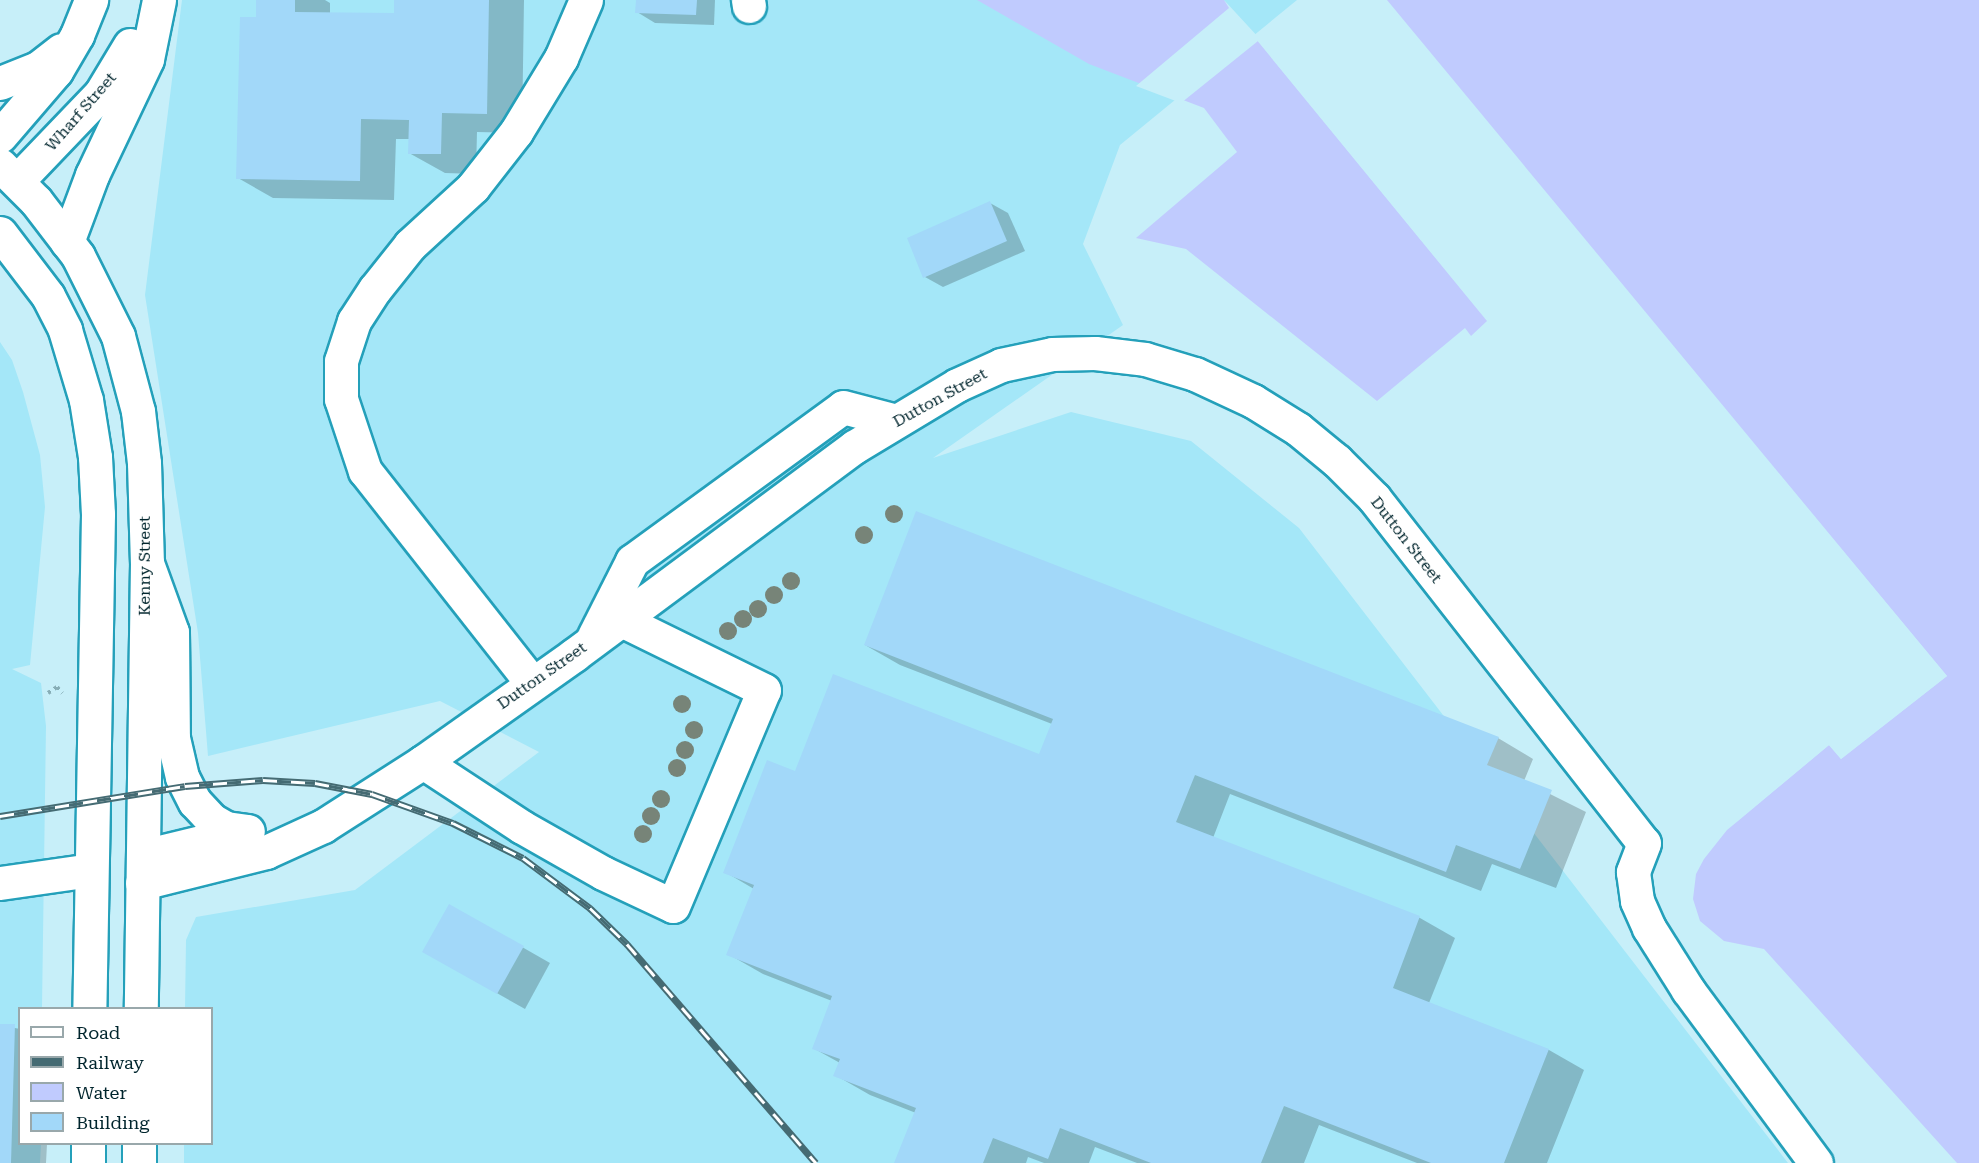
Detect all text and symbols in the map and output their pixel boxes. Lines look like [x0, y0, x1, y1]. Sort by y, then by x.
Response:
street label: Wharf Street [42, 69, 120, 155]
street label: Dutton Street [890, 364, 990, 432]
street label: Dutton Street [1366, 493, 1446, 587]
street label: Kenny Street [135, 516, 155, 616]
street label: Dutton Street [494, 638, 590, 714]
legend [18, 1007, 213, 1145]
text: Road [76, 1022, 120, 1043]
text: Railway [76, 1052, 144, 1073]
text: Water [76, 1082, 127, 1103]
text: Building [76, 1112, 150, 1133]

